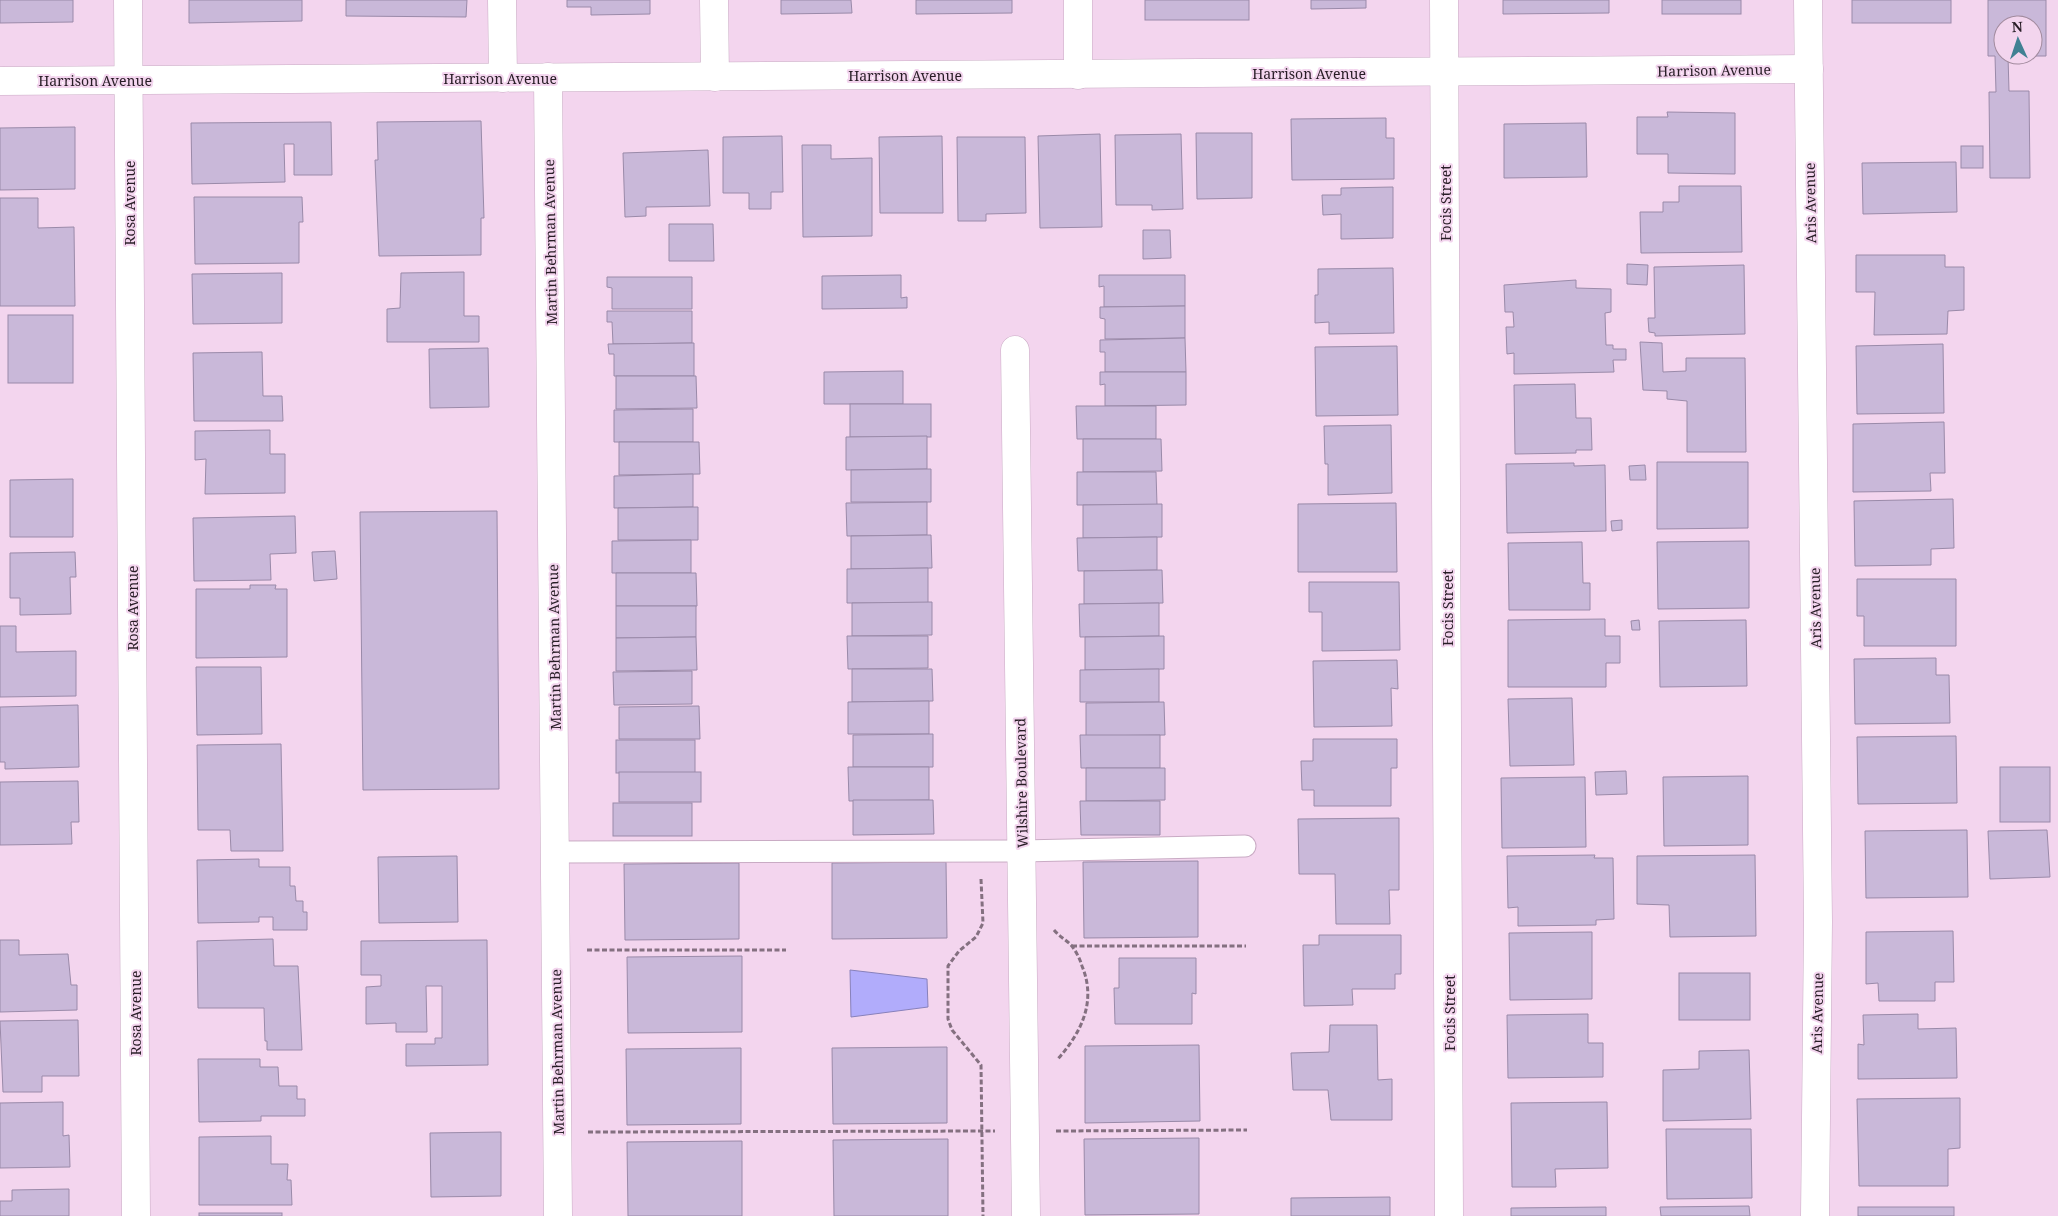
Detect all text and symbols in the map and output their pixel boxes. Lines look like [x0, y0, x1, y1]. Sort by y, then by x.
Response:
north arrow [1993, 15, 2043, 65]
text: N [2011, 17, 2023, 36]
street label: Harrison Avenue [1657, 60, 1771, 80]
street label: Harrison Avenue [1252, 64, 1366, 83]
street label: Harrison Avenue [848, 66, 962, 85]
street label: Harrison Avenue [443, 69, 557, 88]
street label: Harrison Avenue [38, 71, 152, 90]
street label: Martin Behrman Avenue [539, 159, 561, 325]
street label: Rosa Avenue [120, 160, 139, 246]
street label: Aris Avenue [1800, 162, 1820, 244]
street label: Focis Street [1436, 165, 1455, 241]
street label: Martin Behrman Avenue [543, 564, 565, 730]
street label: Rosa Avenue [123, 565, 142, 651]
street label: Aris Avenue [1805, 567, 1825, 649]
street label: Focis Street [1438, 570, 1457, 646]
street label: Wilshire Boulevard [1010, 717, 1032, 848]
street label: Martin Behrman Avenue [546, 969, 568, 1135]
street label: Rosa Avenue [126, 970, 145, 1056]
street label: Aris Avenue [1807, 972, 1827, 1054]
street label: Focis Street [1440, 975, 1459, 1051]

